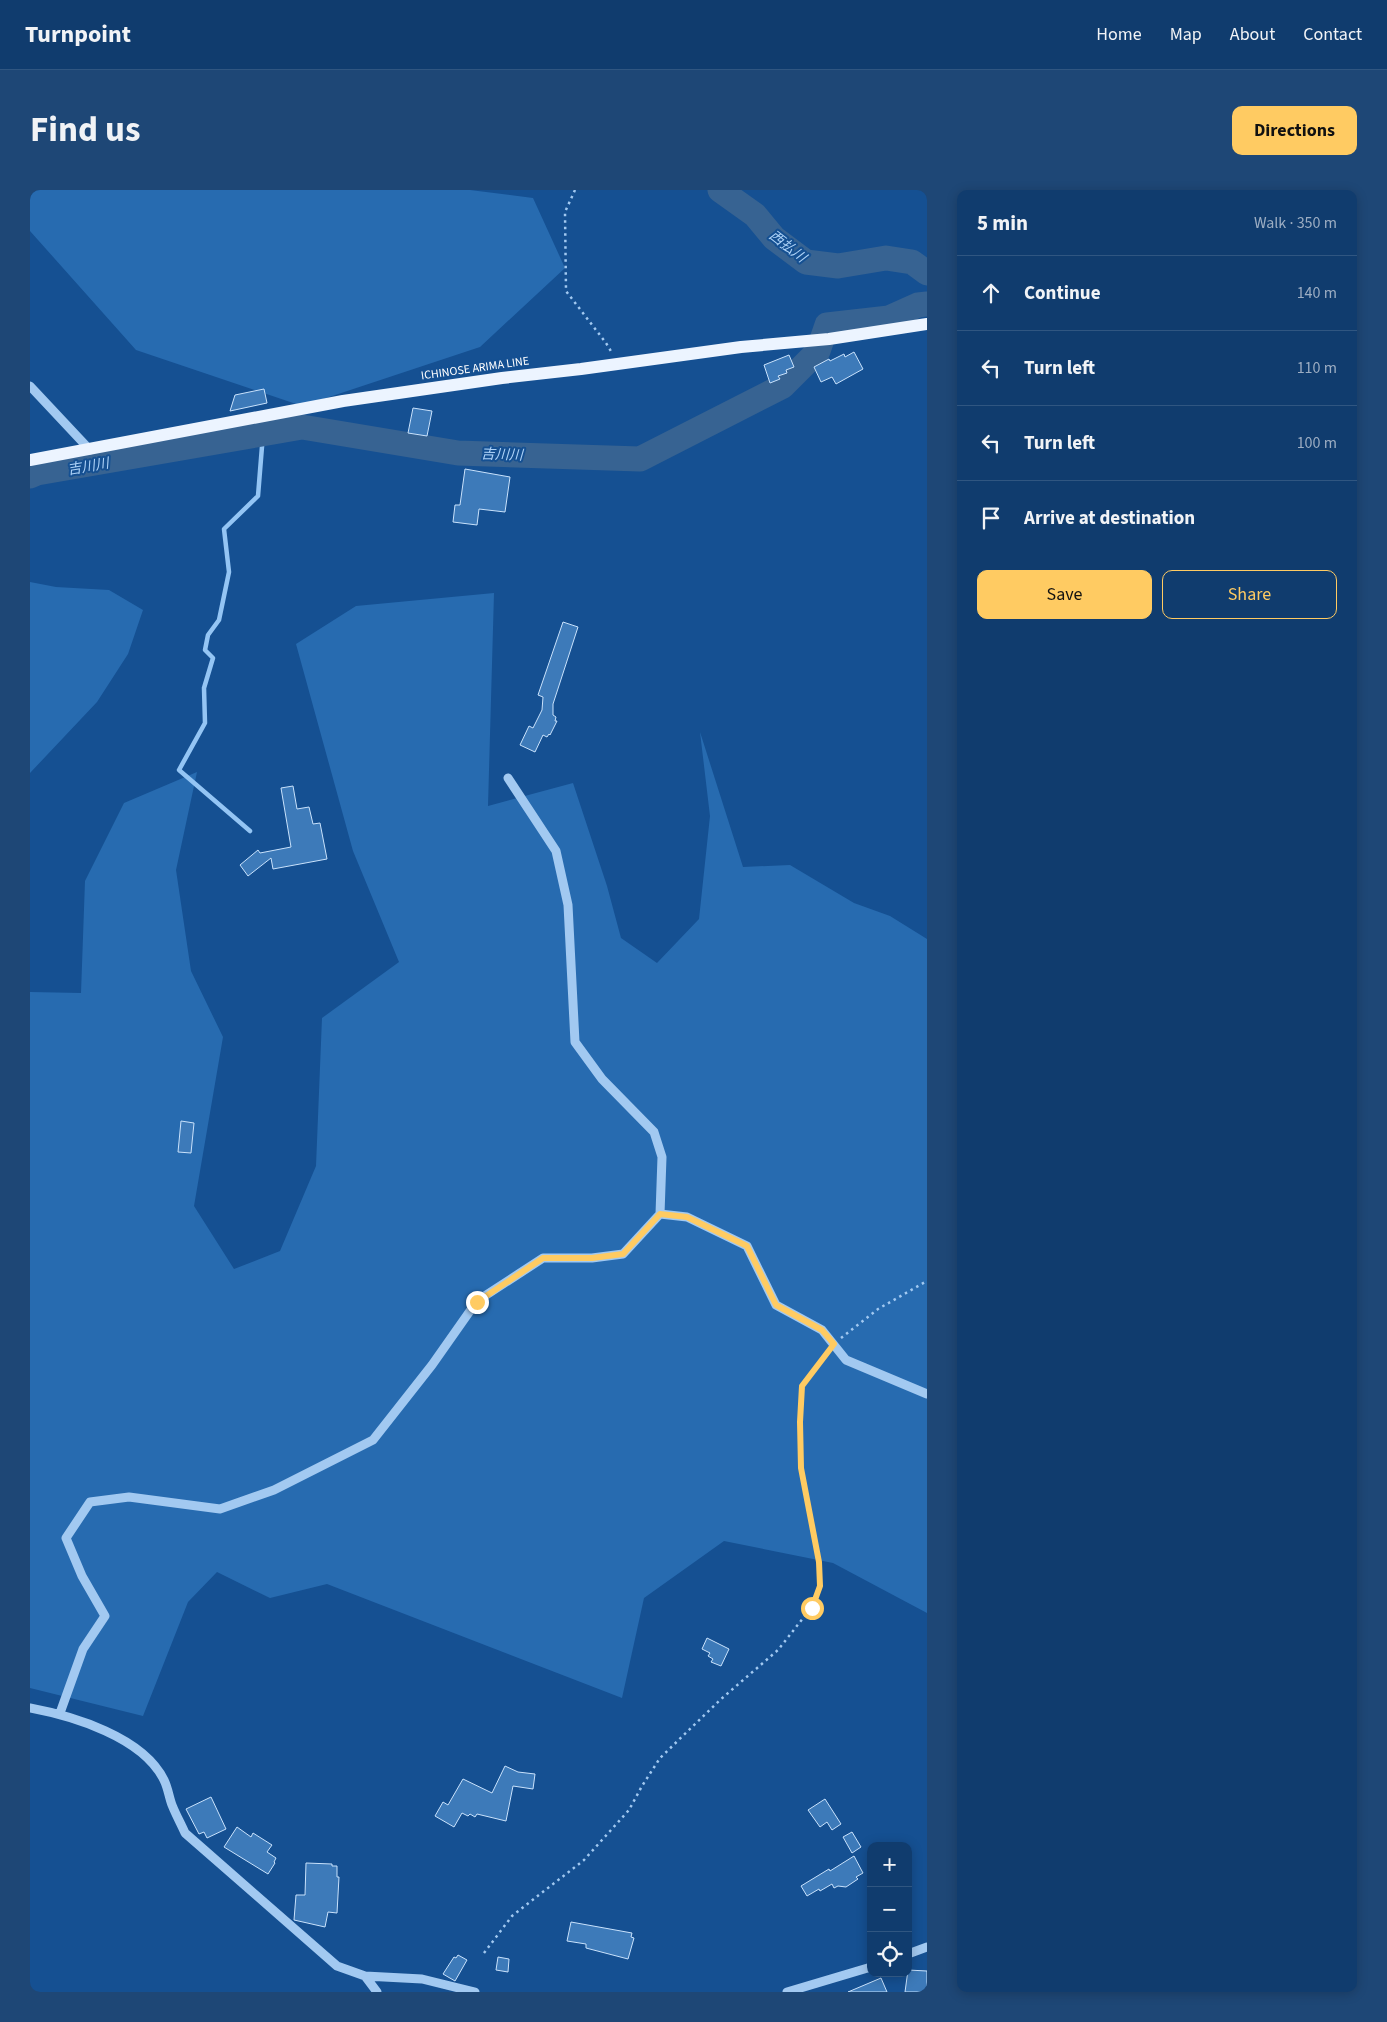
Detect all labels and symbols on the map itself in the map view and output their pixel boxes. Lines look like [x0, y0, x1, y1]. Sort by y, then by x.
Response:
water label: 西払川 [765, 226, 812, 269]
street label: ICHINOSE ARIMA LINE [420, 352, 530, 385]
water label: 吉川川 [481, 444, 525, 466]
water label: 吉川川 [66, 453, 113, 480]
route end [466, 1291, 489, 1314]
route start [801, 1597, 824, 1620]

